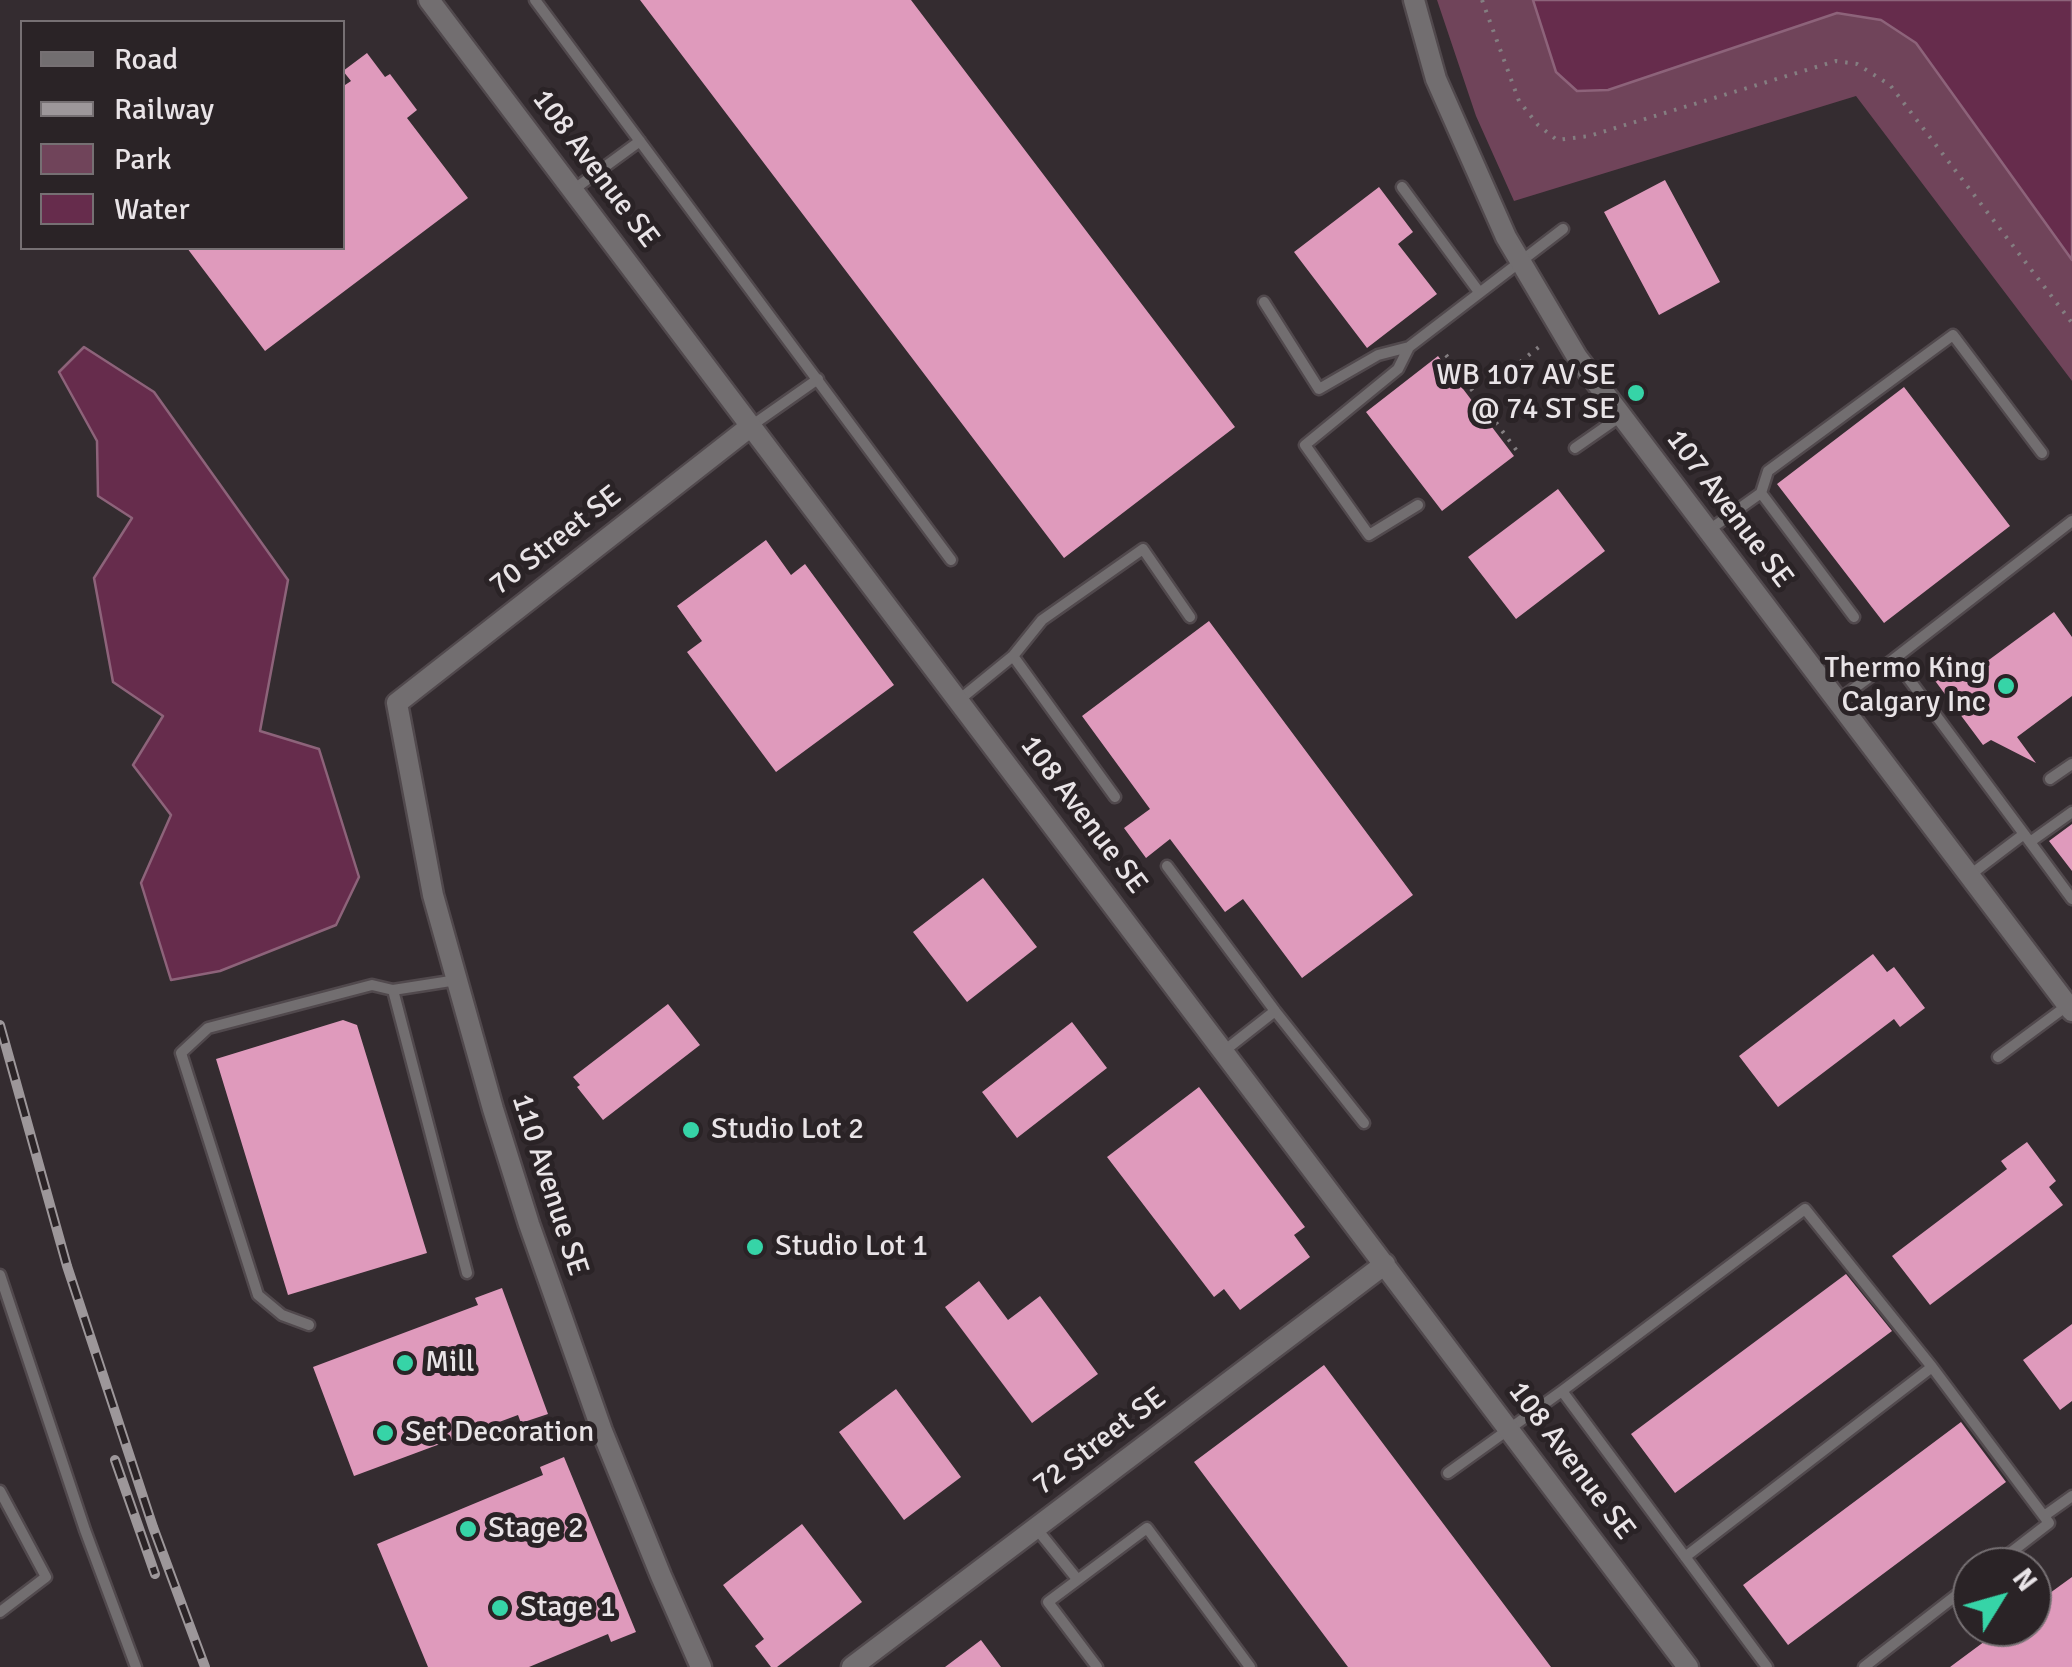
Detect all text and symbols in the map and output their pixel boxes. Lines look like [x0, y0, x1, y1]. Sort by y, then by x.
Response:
legend [20, 20, 345, 250]
text: Road [114, 41, 178, 78]
street label: 108 Avenue SE [524, 83, 666, 255]
text: Railway [114, 91, 214, 128]
text: Park [114, 141, 172, 178]
text: Water [114, 191, 190, 228]
place label: WB 107 AV SE @ 74 ST SE [1436, 358, 1616, 428]
marker: WB 107 AV SE @ 74 ST SE [1625, 382, 1647, 404]
street label: 107 Avenue SE [1658, 423, 1800, 595]
street label: 70 Street SE [483, 478, 629, 604]
place label: Thermo King Calgary Inc [1825, 651, 1986, 722]
marker: Thermo King Calgary Inc [1995, 675, 2017, 697]
street label: 108 Avenue SE [1012, 729, 1154, 901]
street label: 110 Avenue SE [503, 1089, 595, 1281]
place label: Studio Lot 2 [711, 1112, 864, 1148]
marker: Studio Lot 2 [680, 1119, 702, 1141]
place label: Studio Lot 1 [775, 1229, 928, 1265]
marker: Studio Lot 1 [744, 1236, 766, 1258]
place label: Mill [425, 1345, 475, 1381]
marker: Mill [394, 1352, 416, 1374]
street label: 108 Avenue SE [1500, 1375, 1642, 1547]
street label: 72 Street SE [1026, 1380, 1174, 1504]
place label: Set Decoration [405, 1415, 594, 1451]
marker: Set Decoration [374, 1422, 396, 1444]
place label: Stage 2 [488, 1511, 584, 1547]
marker: Stage 2 [457, 1518, 479, 1540]
north arrow [1952, 1547, 2052, 1647]
text: N [2005, 1562, 2044, 1598]
place label: Stage 1 [520, 1590, 616, 1626]
marker: Stage 1 [489, 1597, 511, 1619]

